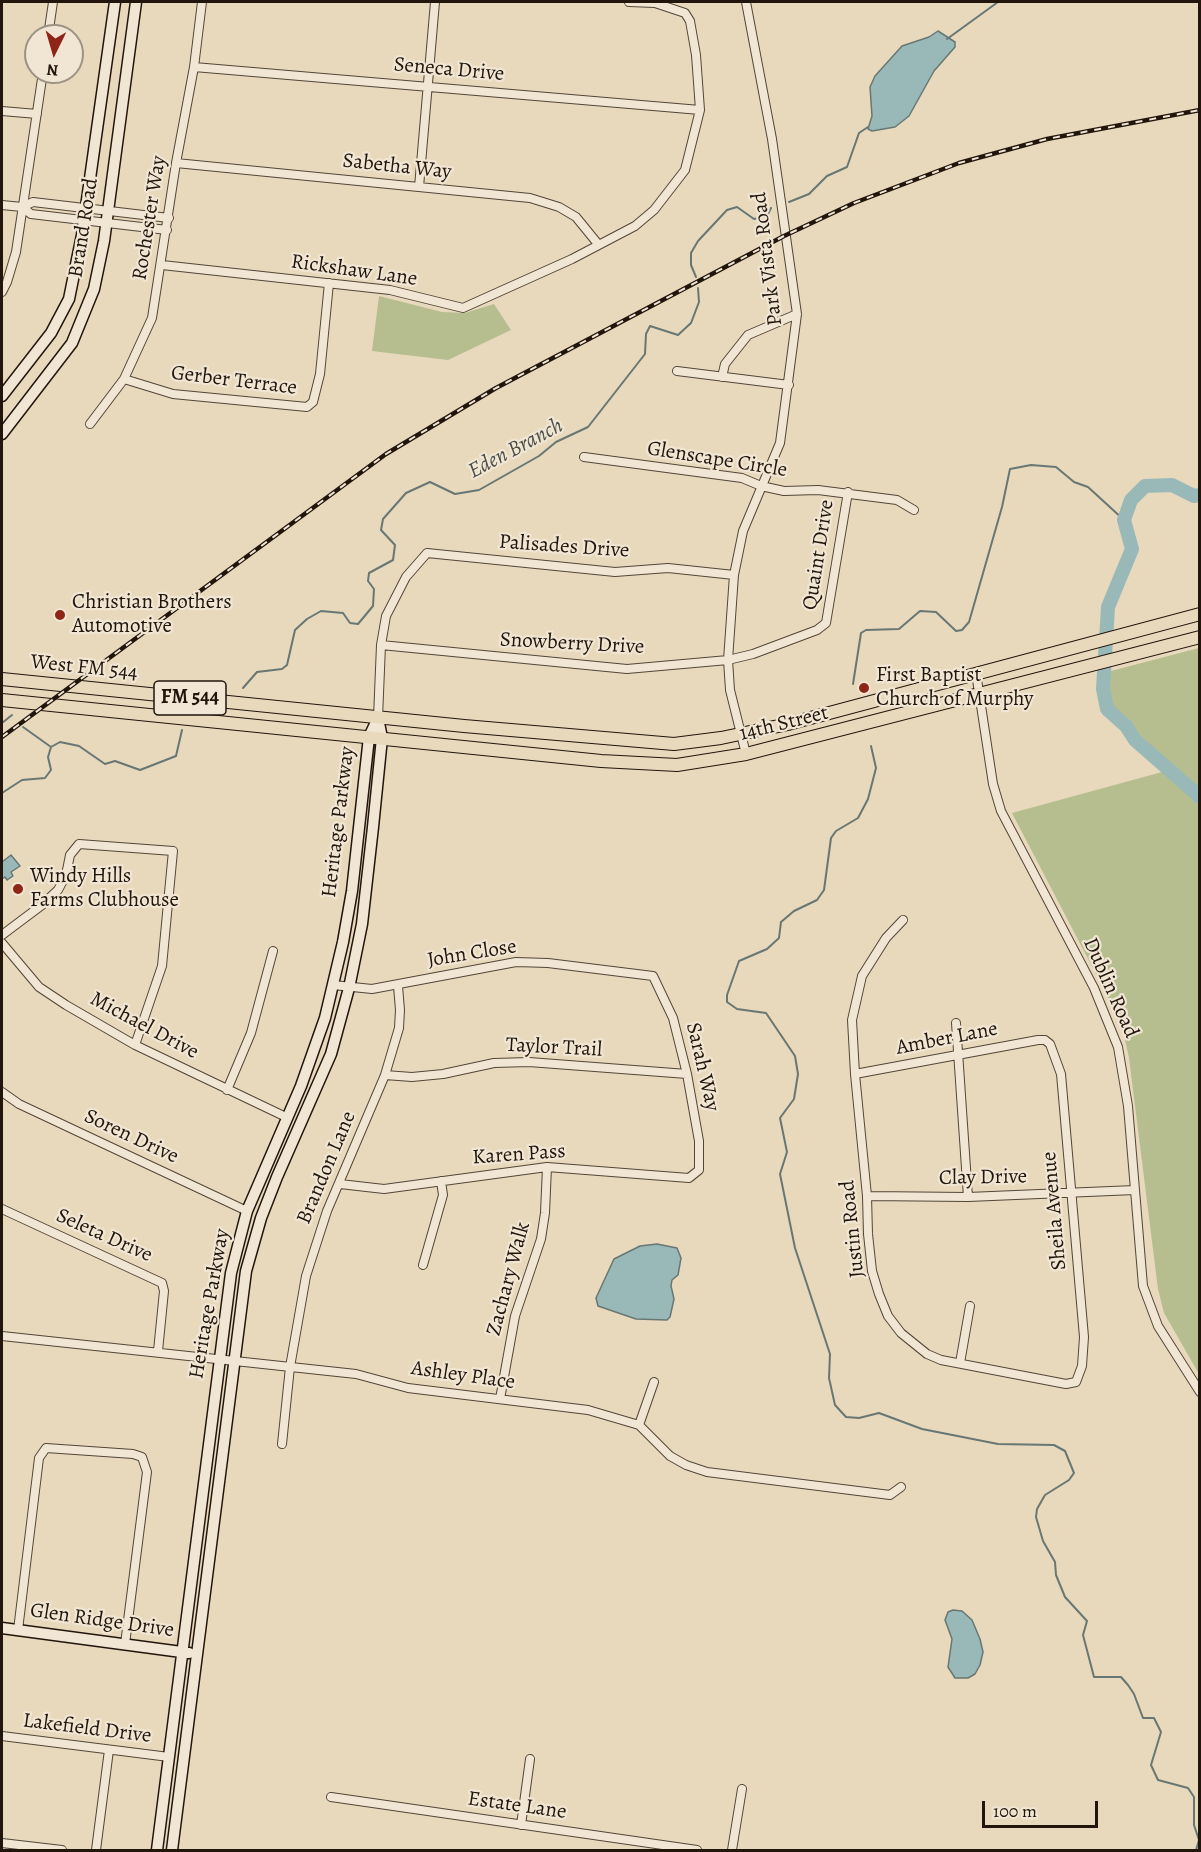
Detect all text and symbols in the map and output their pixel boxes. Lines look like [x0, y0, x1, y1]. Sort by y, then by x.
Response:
north arrow [24, 24, 84, 84]
street label: Seneca Drive [393, 53, 505, 87]
text: N [46, 58, 59, 81]
street label: Sabetha Way [341, 149, 453, 185]
street label: Rochester Way [128, 154, 172, 282]
street label: Brand Road [64, 176, 104, 280]
street label: Park Vista Road [747, 191, 789, 327]
street label: Rickshaw Lane [289, 250, 419, 292]
street label: Gerber Terrace [170, 361, 298, 401]
water label: Eden Branch [464, 413, 568, 485]
street label: Glenscape Circle [645, 437, 789, 483]
street label: Quaint Drive [798, 498, 840, 612]
street label: Palisades Drive [498, 530, 630, 564]
place label: Christian Brothers Automotive [72, 590, 232, 640]
marker: Christian Brothers Automotive [53, 608, 67, 622]
street label: Snowberry Drive [499, 628, 645, 660]
street label: West FM 544 [29, 650, 139, 686]
place label: First Baptist Church of Murphy [876, 663, 1033, 713]
road number: FM 544 [154, 681, 226, 715]
marker: First Baptist Church of Murphy [857, 681, 871, 695]
street label: 14th Street [737, 701, 831, 747]
street label: Heritage Parkway [317, 745, 361, 899]
place label: Windy Hills Farms Clubhouse [30, 864, 179, 914]
marker: Windy Hills Farms Clubhouse [11, 882, 25, 896]
street label: Dublin Road [1077, 934, 1143, 1042]
street label: John Close [426, 935, 518, 973]
street label: Michael Drive [85, 987, 203, 1065]
street label: Amber Lane [894, 1017, 1000, 1061]
street label: Sarah Way [680, 1020, 724, 1114]
street label: Taylor Trail [505, 1033, 603, 1063]
street label: Soren Drive [80, 1104, 182, 1170]
street label: Brandon Lane [292, 1108, 362, 1228]
street label: Karen Pass [471, 1139, 567, 1171]
street label: Sheila Avenue [1037, 1151, 1073, 1271]
street label: Clay Drive [939, 1165, 1027, 1191]
street label: Justin Road [835, 1179, 871, 1279]
street label: Seleta Drive [52, 1204, 156, 1268]
street label: Zachary Walk [482, 1219, 536, 1339]
street label: Heritage Parkway [184, 1227, 236, 1381]
street label: Ashley Place [410, 1356, 516, 1396]
street label: Glen Ridge Drive [28, 1598, 176, 1644]
street label: Lakefield Drive [21, 1709, 153, 1749]
street label: Estate Lane [466, 1787, 568, 1825]
scale bar [985, 1789, 1100, 1827]
text: 100 m [993, 1799, 1037, 1823]

